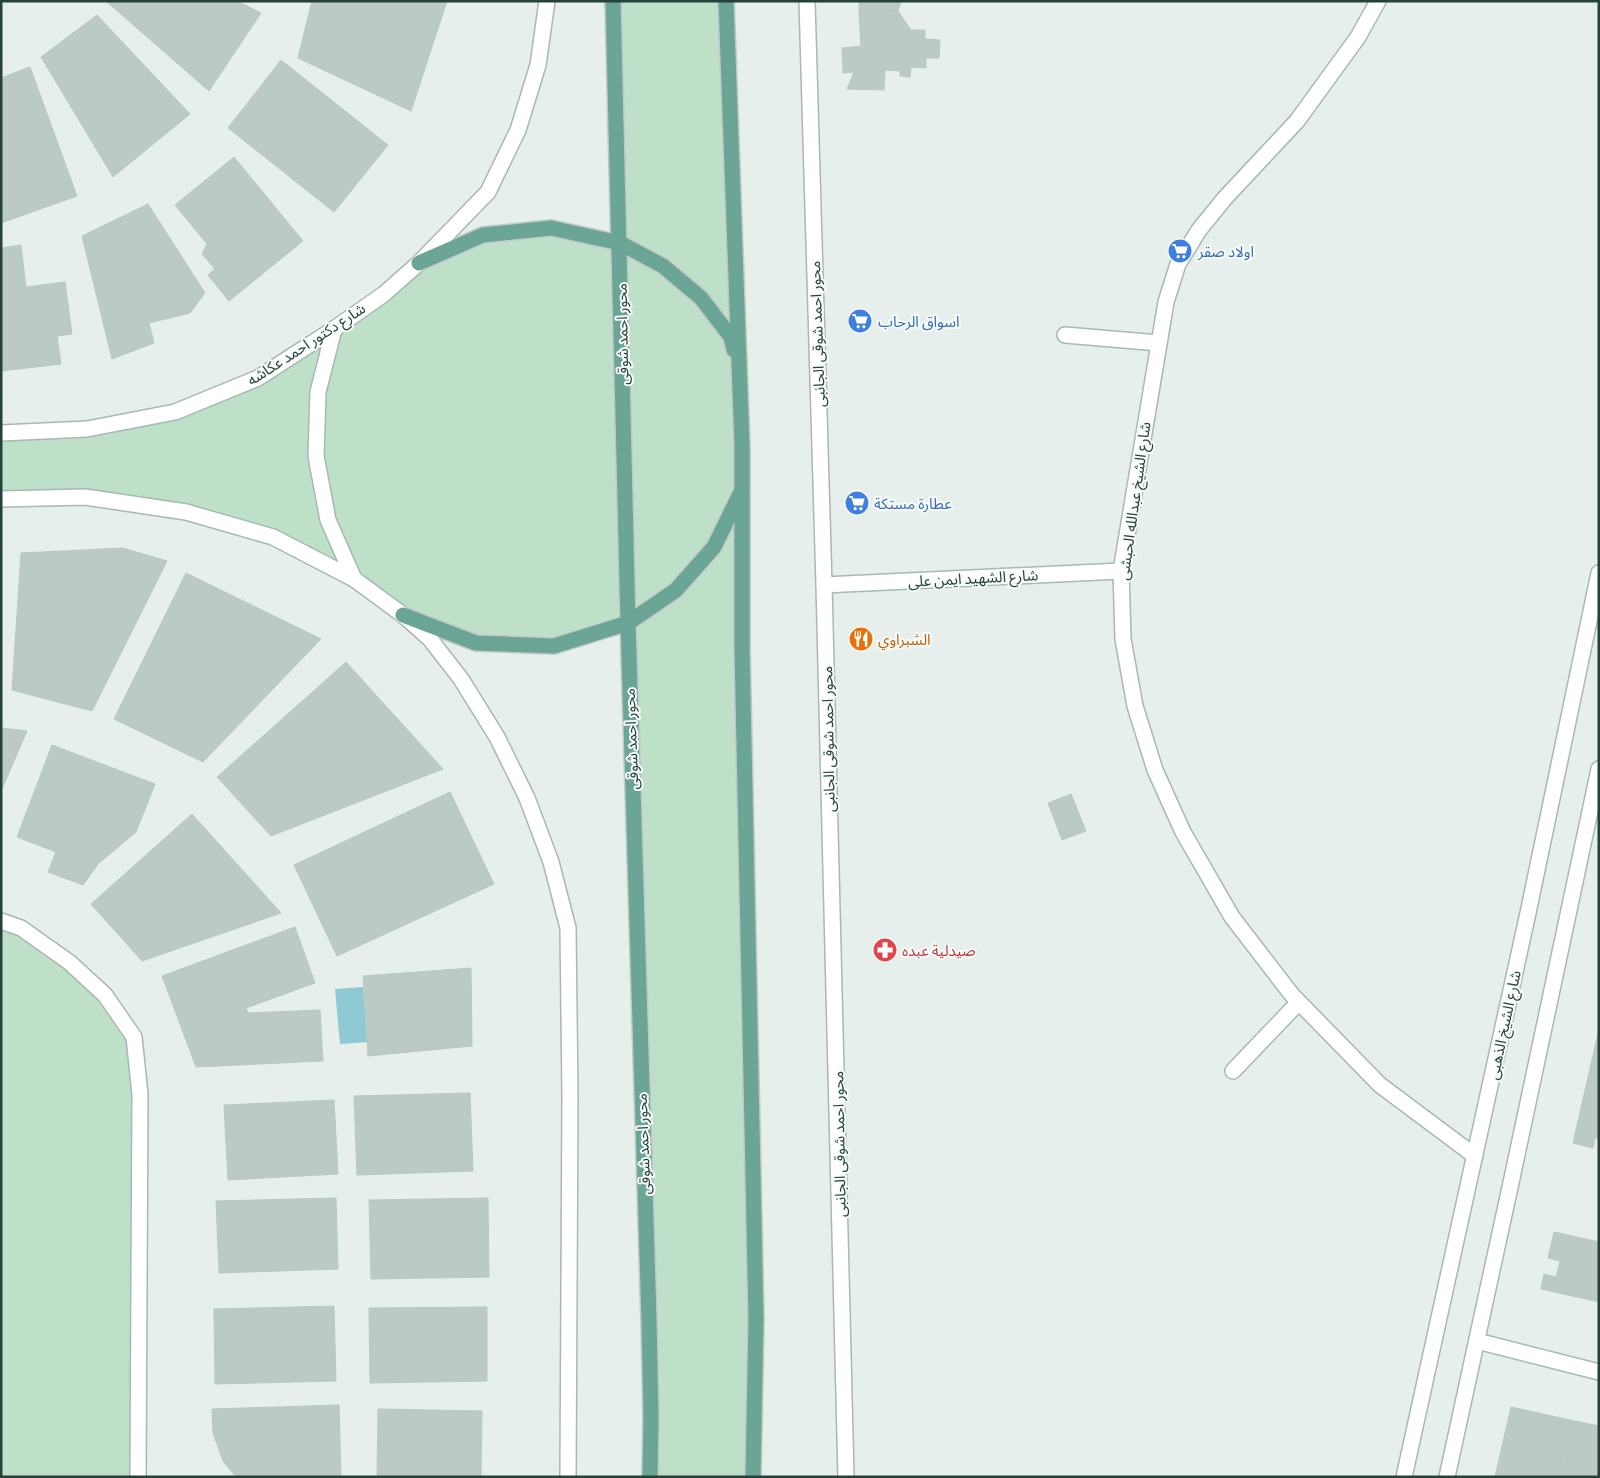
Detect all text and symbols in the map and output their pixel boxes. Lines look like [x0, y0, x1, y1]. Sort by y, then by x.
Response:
supermarket icon: اولاد صقر [1167, 238, 1193, 264]
place label: اولاد صقر [1197, 241, 1254, 262]
street label: محور احمد شوقى الجانبى [804, 261, 830, 407]
street label: محور احمد شوقى [611, 283, 633, 385]
street label: شارع دكتور احمد عكاشه [243, 298, 371, 392]
supermarket icon: اسواق الرحاب [847, 308, 873, 334]
place label: اسواق الرحاب [878, 311, 960, 332]
street label: شارع الشيخ عبدالله الحبشى [1112, 420, 1158, 582]
supermarket icon: عطارة مستكة [844, 490, 870, 516]
place label: عطارة مستكة [874, 493, 952, 514]
street label: شارع الشهيد ايمن على [907, 564, 1039, 594]
restaurant icon: الشبراوي [848, 626, 874, 652]
place label: الشبراوي [878, 629, 931, 651]
street label: محور احمد شوقى الجانبى [816, 666, 840, 812]
street label: محور احمد شوقى [619, 688, 643, 790]
pharmacy icon: صيدلية عبده [872, 937, 898, 963]
place label: صيدلية عبده [902, 940, 976, 961]
street label: شارع الشيخ الذهبى [1482, 968, 1528, 1082]
street label: محور احمد شوقى الجانبى [827, 1071, 851, 1217]
street label: محور احمد شوقى [631, 1093, 655, 1195]

